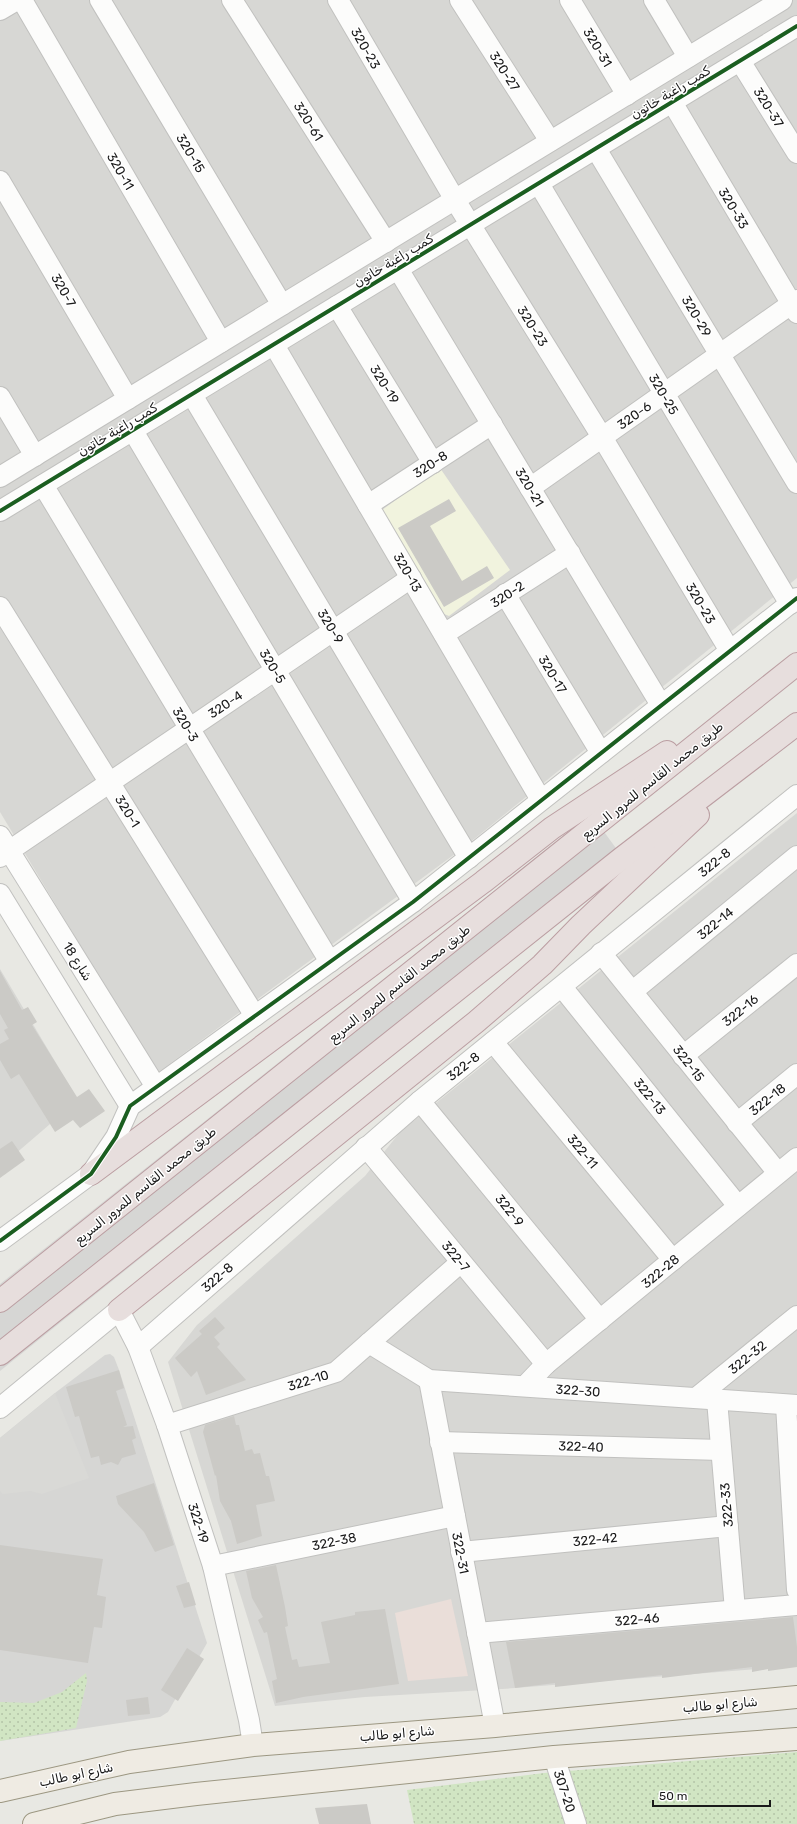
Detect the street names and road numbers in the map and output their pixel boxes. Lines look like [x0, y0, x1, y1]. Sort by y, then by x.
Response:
street label: 320-23 [348, 25, 383, 72]
street label: 320-31 [580, 25, 615, 69]
street label: 320-27 [486, 49, 523, 94]
street label: كمب راغبة خاتون [628, 63, 713, 123]
street label: 320-37 [751, 85, 787, 130]
street label: 320-61 [291, 99, 326, 144]
street label: 320-15 [173, 131, 208, 176]
street label: 320-11 [104, 150, 137, 193]
street label: 320-33 [715, 185, 752, 232]
street label: كمب راغبة خاتون [351, 231, 436, 291]
street label: 320-7 [48, 271, 79, 310]
street label: 320-29 [679, 293, 715, 340]
street label: 320-23 [514, 303, 551, 349]
street label: 320-19 [367, 362, 402, 407]
street label: 320-25 [646, 371, 682, 418]
street label: 320-6 [614, 398, 654, 432]
street label: كمب راغبة خاتون [75, 400, 160, 460]
street label: 320-8 [410, 448, 450, 481]
street label: 320-21 [512, 465, 547, 509]
street label: 320-13 [390, 550, 425, 595]
street label: 320-2 [488, 578, 527, 611]
street label: 320-23 [683, 580, 719, 627]
street label: 320-9 [314, 606, 347, 646]
street label: 320-5 [256, 646, 289, 686]
street label: 320-17 [535, 653, 570, 696]
street label: 320-4 [205, 688, 245, 721]
street label: 320-3 [169, 704, 202, 744]
street label: طريق محمد القاسم للمرور السريع [579, 719, 728, 844]
street label: 320-1 [112, 792, 143, 830]
street label: 322-8 [695, 845, 734, 880]
street label: 322-14 [694, 904, 736, 943]
street label: طريق محمد القاسم للمرور السريع [326, 922, 475, 1047]
street label: شارع 18 [58, 939, 95, 985]
street label: 322-16 [719, 991, 761, 1029]
street label: 322-15 [670, 1042, 708, 1085]
street label: 322-8 [444, 1049, 483, 1084]
street label: 322-13 [631, 1075, 669, 1117]
street label: 322-18 [746, 1080, 789, 1119]
street label: طريق محمد القاسم للمرور السريع [72, 1124, 221, 1249]
street label: 322-11 [564, 1131, 601, 1171]
street label: 322-9 [492, 1191, 527, 1229]
street label: 322-7 [439, 1238, 473, 1275]
street label: 322-28 [638, 1251, 682, 1291]
street label: 322-8 [198, 1259, 236, 1295]
street label: 322-32 [725, 1338, 769, 1377]
street label: 322-10 [286, 1367, 331, 1394]
street label: 322-30 [555, 1381, 601, 1400]
street label: 322-40 [558, 1438, 604, 1455]
street label: 322-33 [717, 1482, 736, 1528]
street label: 322-19 [185, 1501, 212, 1546]
street label: 322-38 [311, 1529, 358, 1553]
street label: 322-42 [572, 1530, 618, 1549]
street label: 322-31 [449, 1531, 472, 1575]
street label: 322-46 [614, 1610, 660, 1629]
street label: شارع ابو طالب [682, 1694, 758, 1717]
street label: شارع ابو طالب [359, 1723, 435, 1746]
street label: شارع ابو طالب [38, 1759, 115, 1792]
street label: 307-20 [551, 1768, 578, 1814]

